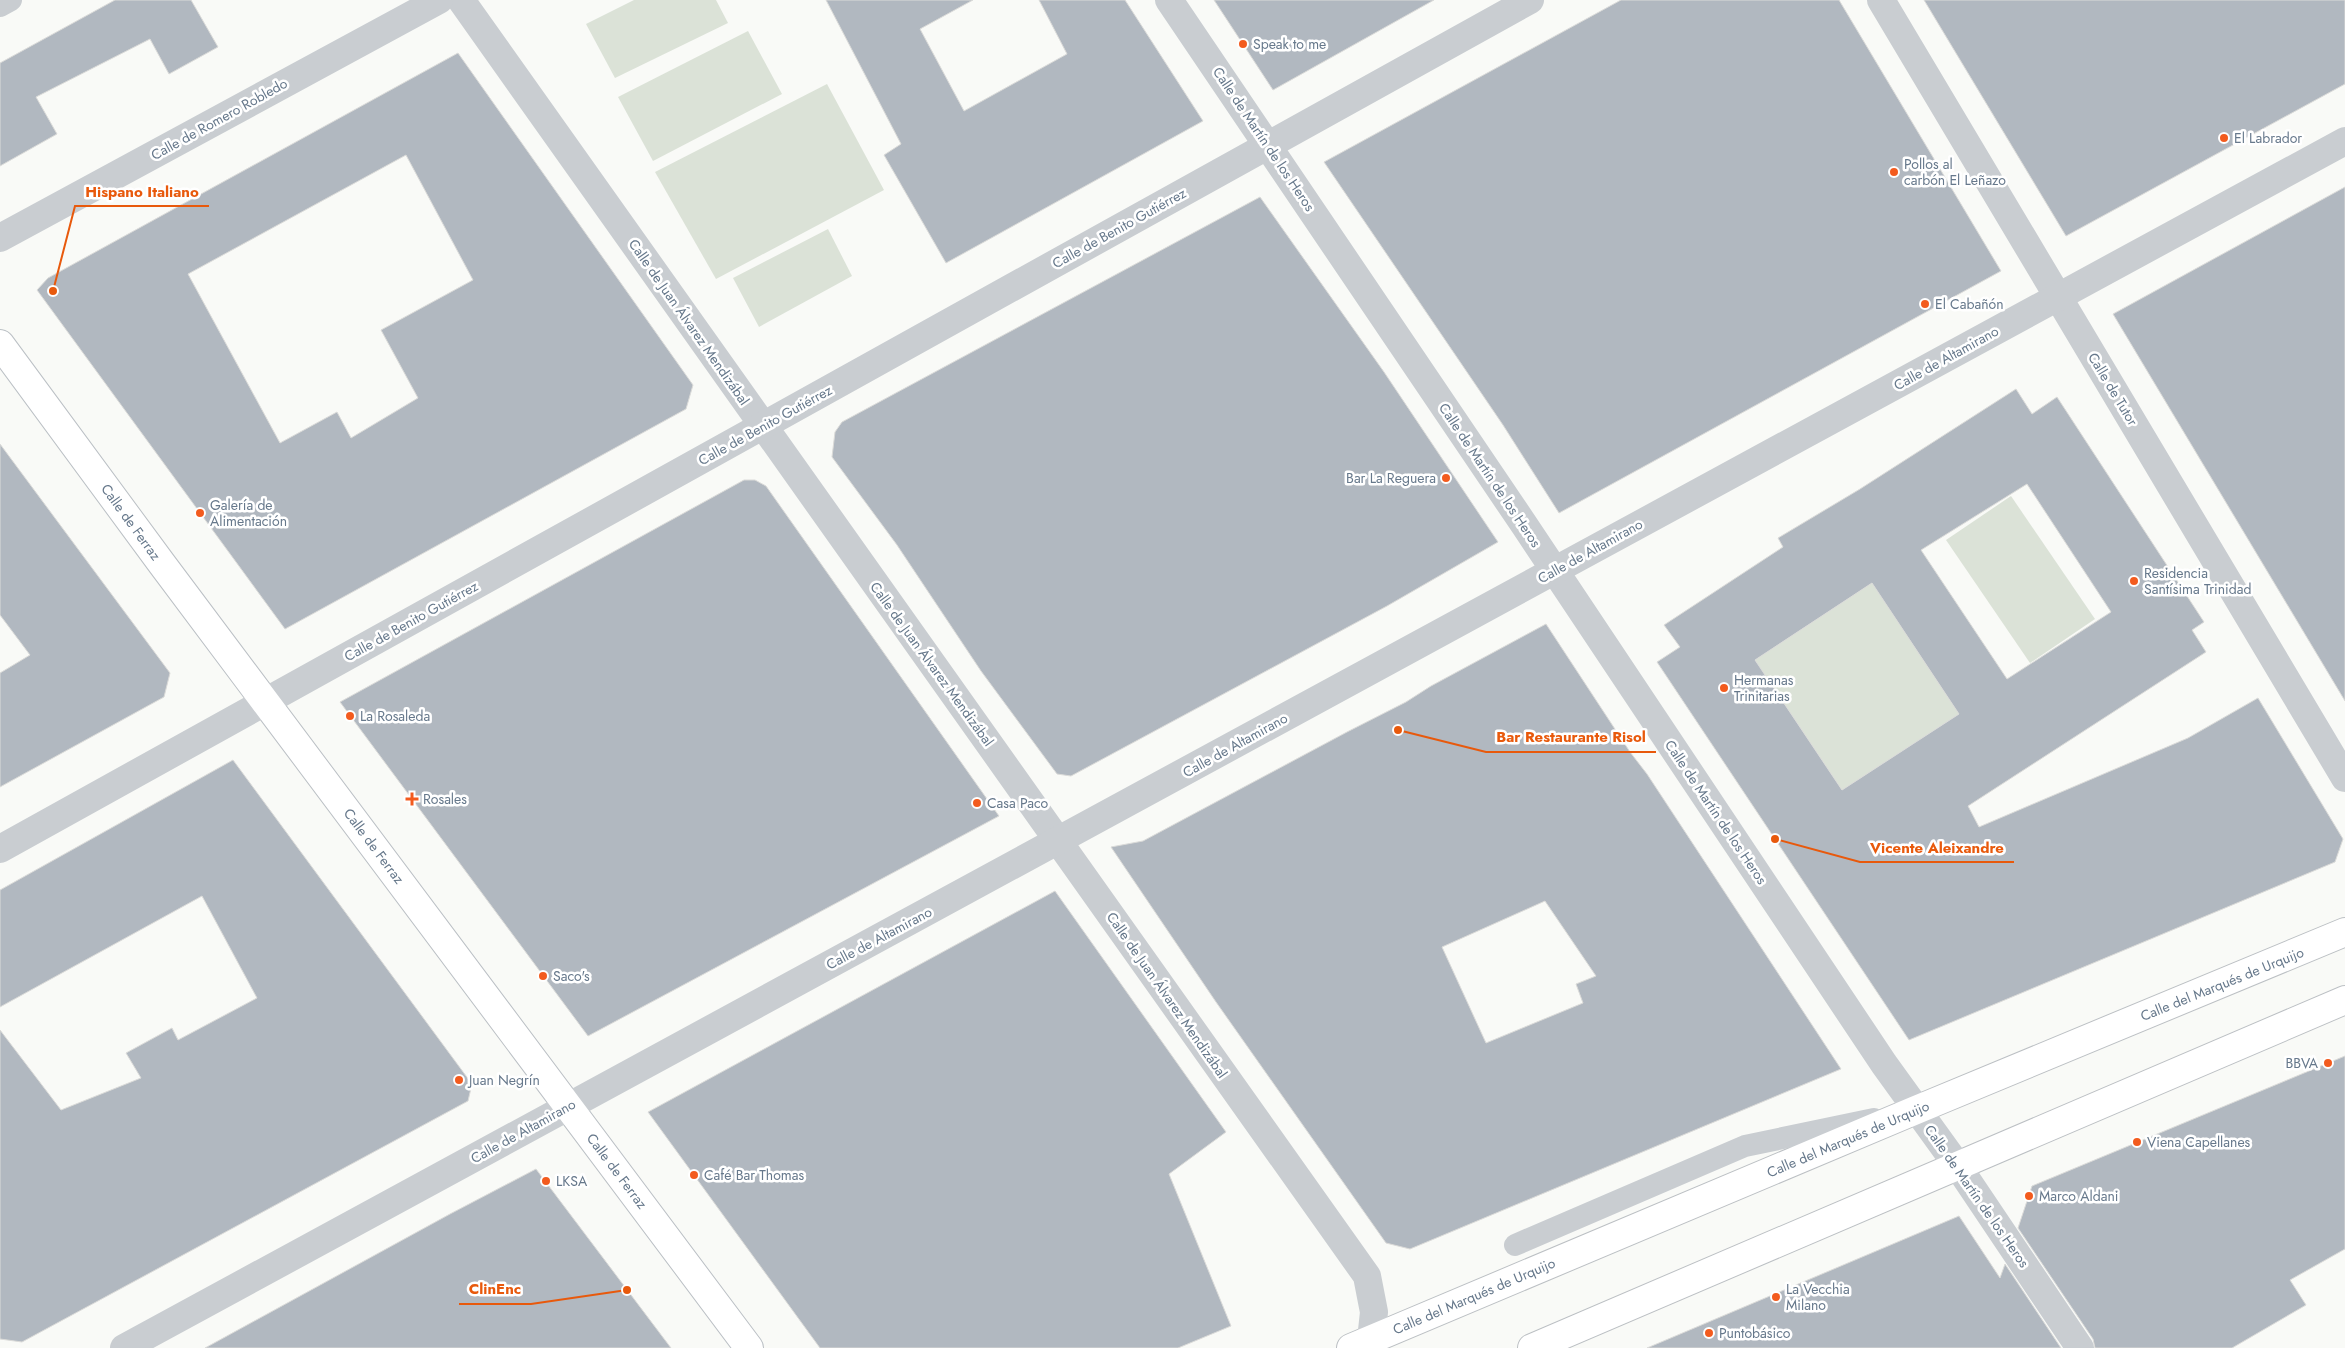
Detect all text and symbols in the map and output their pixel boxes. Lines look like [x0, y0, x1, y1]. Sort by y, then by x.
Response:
place label: Speak to me [1253, 34, 1326, 54]
marker: Speak to me [1237, 38, 1249, 50]
street label: Calle de Martín de los Heros [1208, 63, 1320, 215]
street label: Calle de Romero Robledo [147, 73, 291, 165]
place label: El Labrador [2234, 128, 2302, 148]
marker: El Labrador [2218, 132, 2230, 144]
place label: Pollos al carbón El Leñazo [1904, 154, 2006, 190]
marker: Pollos al carbón El Leñazo [1888, 166, 1900, 178]
callout: Hispano Italiano [75, 176, 209, 206]
text: Hispano Italiano [85, 181, 199, 203]
street label: Calle de Benito Gutiérrez [1049, 183, 1190, 273]
street label: Calle de Juan Álvarez Mendizábal [624, 235, 754, 409]
place label: El Cabañón [1935, 294, 2004, 314]
marker: El Cabañón [1919, 298, 1931, 310]
street label: Calle de Altamirano [1890, 321, 2002, 395]
street label: Calle de Tutor [2083, 349, 2143, 430]
street label: Calle de Benito Gutiérrez [695, 380, 836, 470]
street label: Calle de Martín de los Heros [1434, 399, 1546, 551]
place label: Bar La Reguera [1346, 468, 1436, 488]
marker: Bar La Reguera [1440, 472, 1452, 484]
street label: Calle de Ferraz [96, 480, 166, 565]
place label: Galería de Alimentación [210, 495, 287, 531]
marker: Galería de Alimentación [194, 507, 206, 519]
street label: Calle de Altamirano [1534, 514, 1646, 588]
place label: Residencia Santísima Trinidad [2144, 563, 2251, 599]
marker: Residencia Santísima Trinidad [2128, 575, 2140, 587]
street label: Calle de Benito Gutiérrez [341, 576, 482, 666]
street label: Calle de Juan Álvarez Mendizábal [865, 578, 999, 750]
place label: Hermanas Trinitarias [1734, 670, 1794, 706]
marker: Hermanas Trinitarias [1718, 682, 1730, 694]
place label: La Rosaleda [360, 706, 430, 726]
street label: Calle de Altamirano [1179, 708, 1291, 782]
marker: La Rosaleda [344, 710, 356, 722]
callout: Bar Restaurante Risol [1486, 722, 1656, 752]
text: Bar Restaurante Risol [1496, 726, 1646, 748]
street label: Calle de Martín de los Heros [1660, 736, 1772, 888]
place label: Rosales [423, 789, 467, 809]
marker: Rosales [405, 792, 419, 806]
place label: Casa Paco [987, 793, 1049, 813]
marker: Casa Paco [971, 797, 983, 809]
street label: Calle de Ferraz [339, 804, 409, 888]
callout: Vicente Aleixandre [1860, 832, 2014, 862]
text: Vicente Aleixandre [1869, 837, 2004, 859]
street label: Calle de Altamirano [823, 901, 936, 974]
street label: Calle de Juan Álvarez Mendizábal [1102, 908, 1232, 1082]
street label: Calle del Marqués de Urquijo [2137, 942, 2307, 1026]
place label: Saco's [553, 966, 590, 986]
marker: Saco's [537, 970, 549, 982]
place label: BBVA [2286, 1053, 2319, 1073]
marker: BBVA [2322, 1057, 2334, 1069]
place label: Juan Negrín [467, 1070, 540, 1090]
marker: Juan Negrín [453, 1074, 465, 1086]
street label: Calle de Altamirano [467, 1094, 579, 1168]
street label: Calle del Marqués de Urquijo [1764, 1096, 1933, 1182]
street label: Calle de Martín de los Heros [1920, 1121, 2034, 1272]
street label: Calle de Ferraz [582, 1129, 652, 1213]
place label: Viena Capellanes [2147, 1132, 2251, 1152]
marker: Viena Capellanes [2131, 1136, 2143, 1148]
place label: Café Bar Thomas [704, 1165, 804, 1185]
marker: Café Bar Thomas [688, 1169, 700, 1181]
place label: LKSA [556, 1171, 588, 1191]
marker: LKSA [540, 1175, 552, 1187]
place label: Marco Aldani [2039, 1186, 2118, 1206]
marker: Marco Aldani [2023, 1190, 2035, 1202]
street label: Calle del Marqués de Urquijo [1390, 1253, 1559, 1339]
callout: ClinEnc [459, 1274, 531, 1304]
text: ClinEnc [469, 1278, 521, 1300]
place label: La Vecchia Milano [1786, 1279, 1850, 1315]
marker: La Vecchia Milano [1770, 1291, 1782, 1303]
place label: Puntobásico [1719, 1323, 1791, 1343]
marker: Puntobásico [1703, 1327, 1715, 1339]

